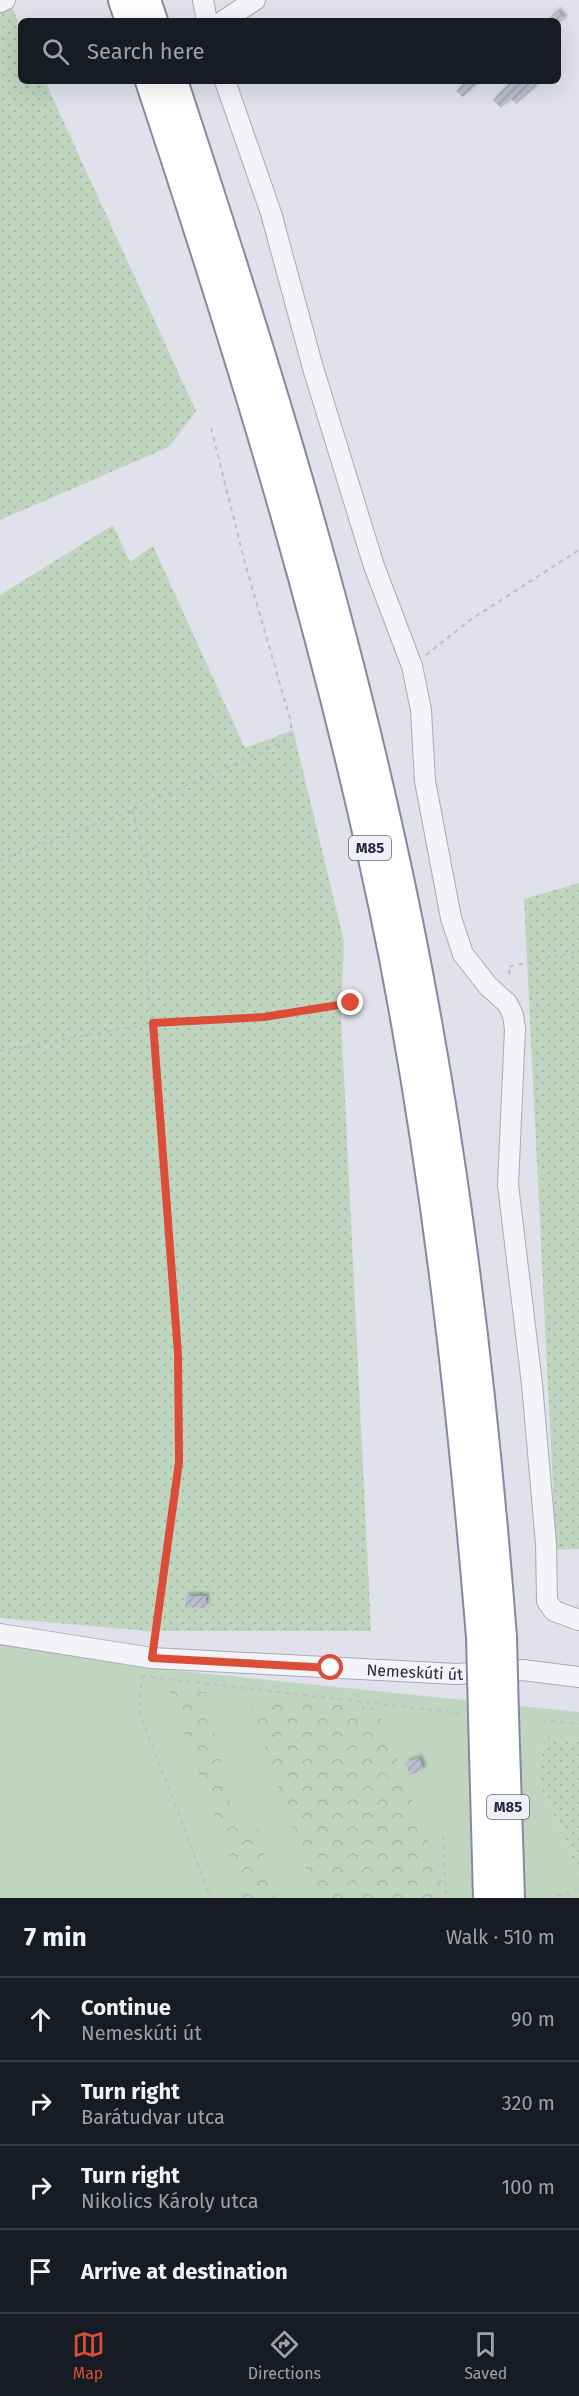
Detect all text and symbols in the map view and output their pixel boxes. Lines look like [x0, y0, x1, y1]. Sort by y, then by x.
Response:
search box [18, 18, 561, 84]
icon: search [39, 35, 72, 68]
text: Search here [87, 38, 205, 65]
road number: M85 [349, 836, 391, 860]
route end [337, 989, 363, 1015]
route start [317, 1654, 343, 1680]
street label: Nemeskúti út [366, 1660, 464, 1684]
road number: M85 [487, 1795, 529, 1819]
text: 7 min [24, 1922, 87, 1953]
text: Walk · 510 m [446, 1925, 555, 1949]
text: Continue [81, 1994, 171, 2021]
icon: ahead [24, 2003, 57, 2036]
text: 90 m [511, 2007, 555, 2031]
text: Nemeskúti út [81, 2021, 202, 2045]
text: Turn right [81, 2078, 180, 2105]
icon: right [24, 2087, 57, 2120]
text: 320 m [502, 2091, 555, 2115]
text: Barátudvar utca [81, 2105, 225, 2129]
text: Turn right [81, 2162, 180, 2189]
icon: right [24, 2171, 57, 2204]
text: 100 m [502, 2175, 555, 2199]
text: Nikolics Károly utca [81, 2189, 259, 2213]
icon: arrive [24, 2255, 57, 2288]
text: Arrive at destination [81, 2258, 288, 2285]
tab: Map [72, 2328, 105, 2383]
tab: Directions [248, 2328, 321, 2383]
tab: Saved [464, 2328, 507, 2383]

